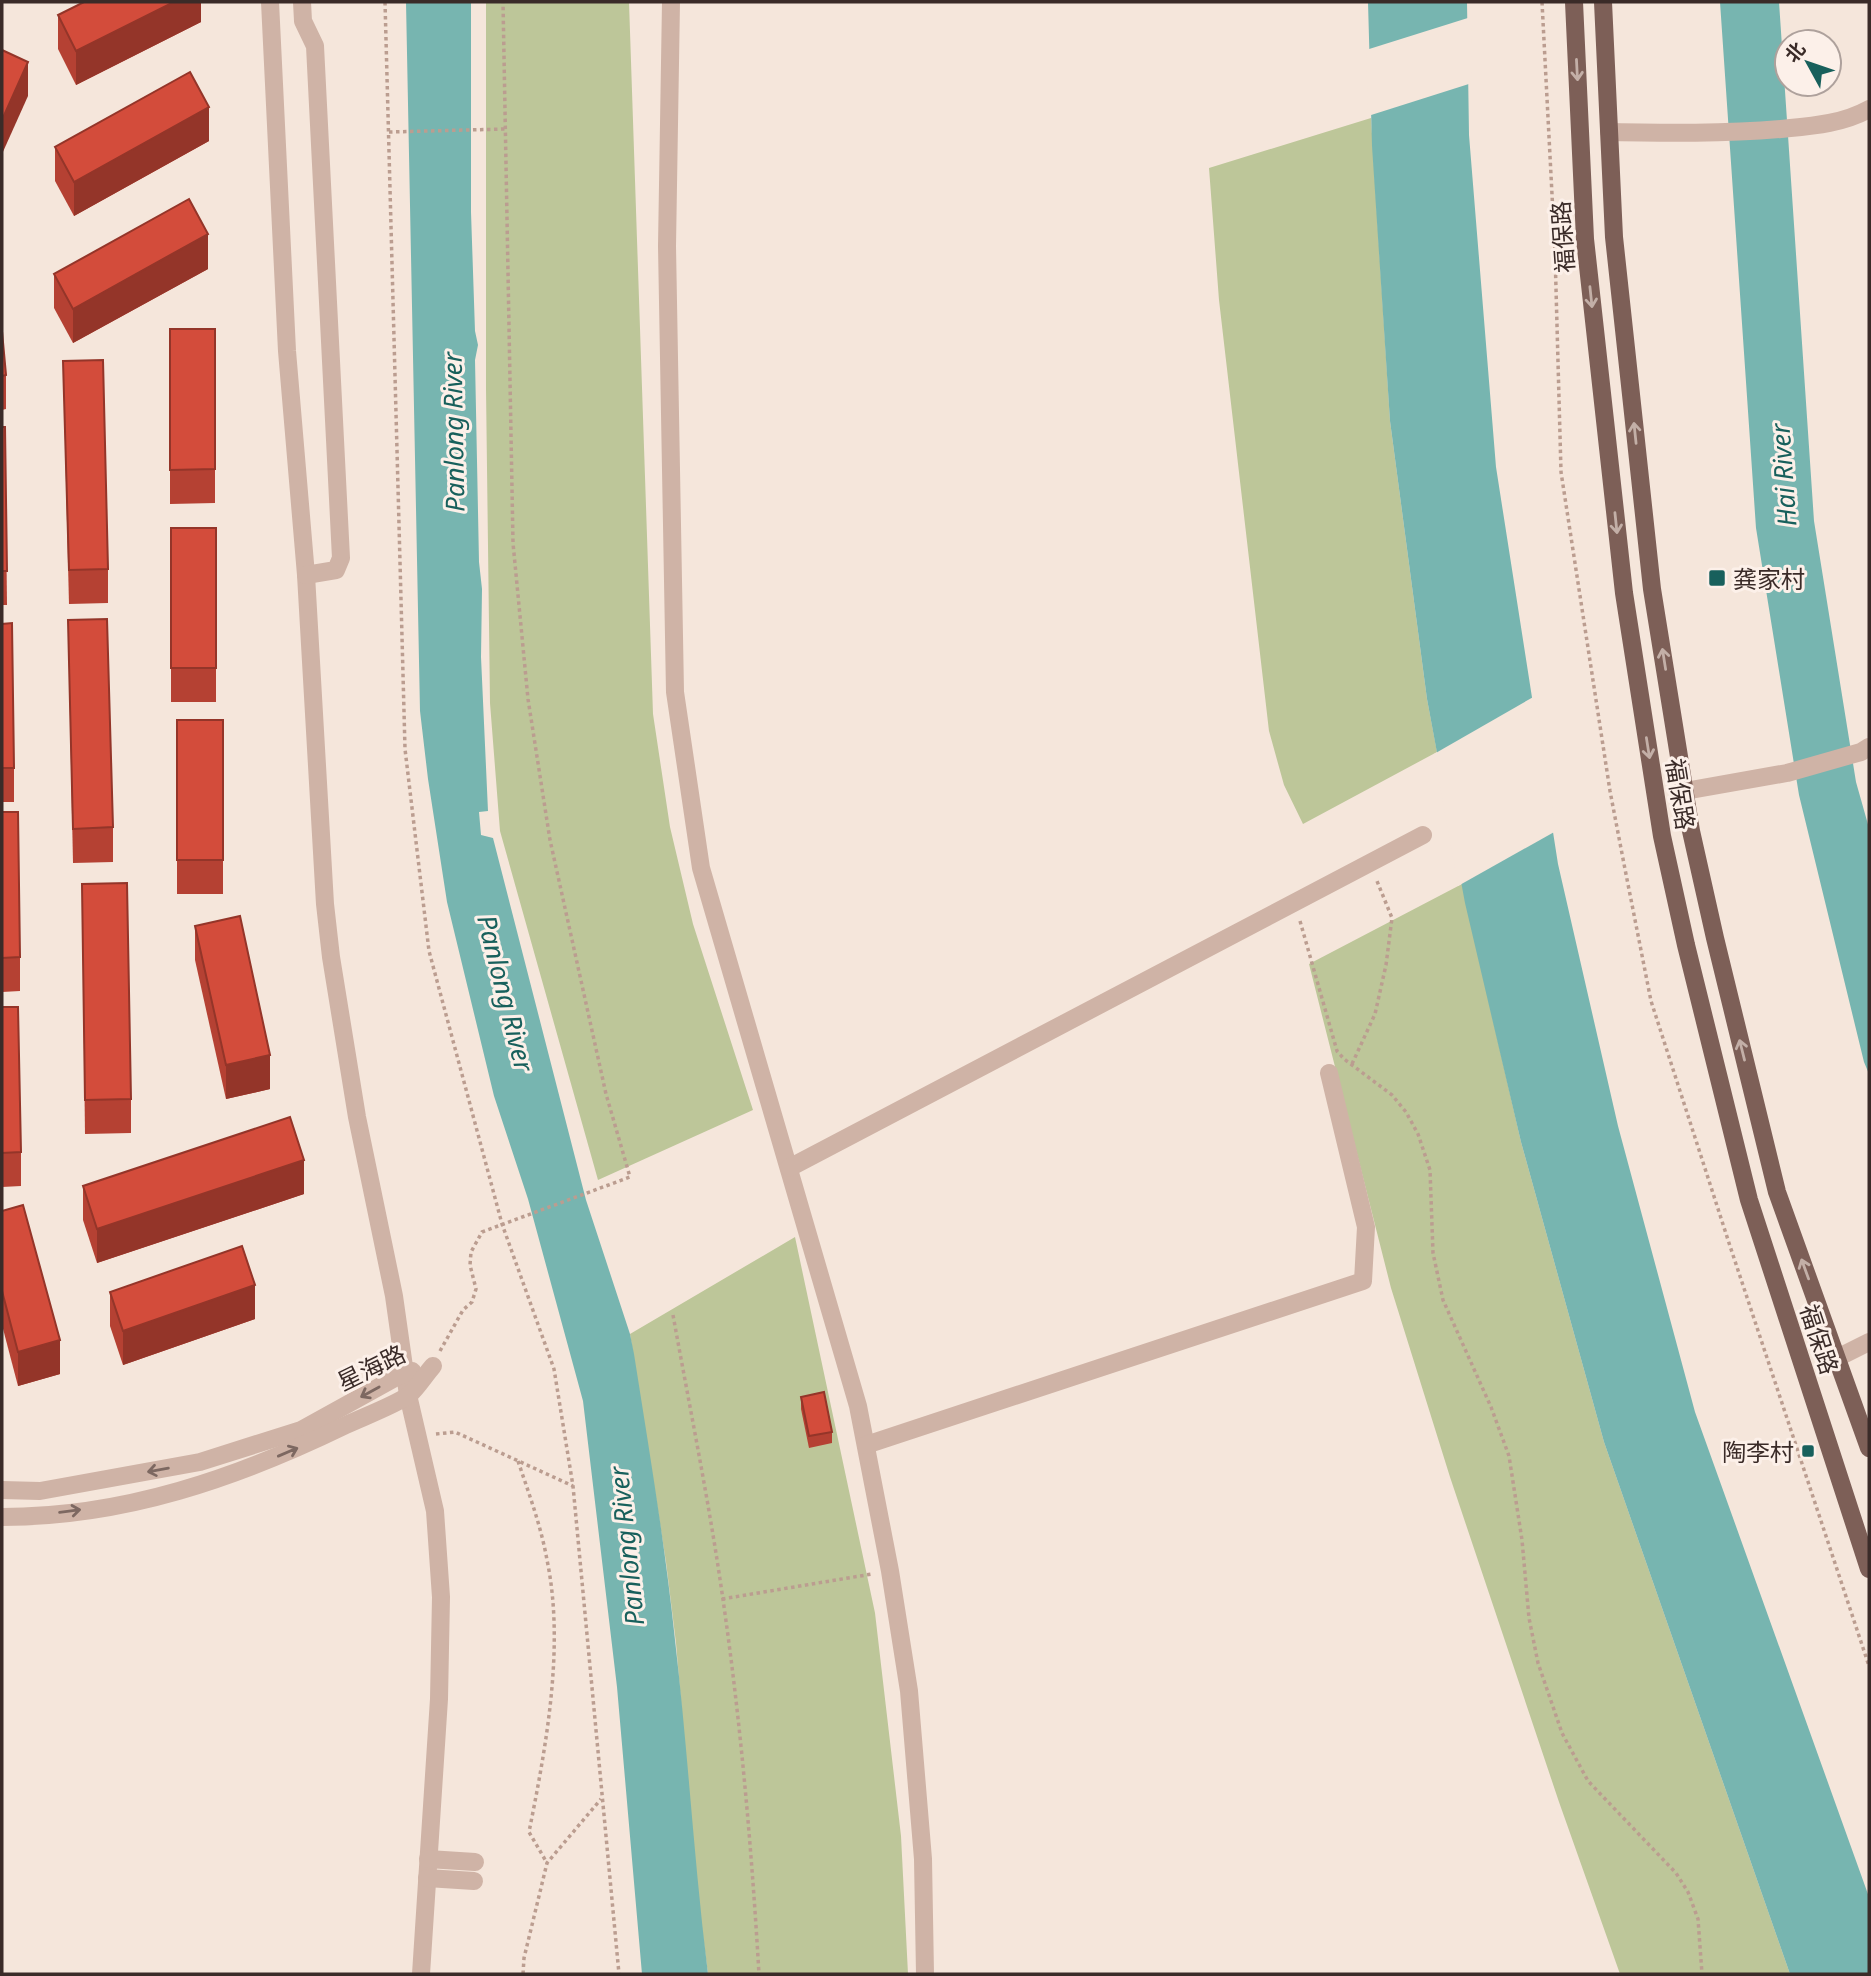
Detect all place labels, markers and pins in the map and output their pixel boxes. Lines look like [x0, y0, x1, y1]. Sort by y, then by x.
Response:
place label: 龚家村 [1733, 562, 1805, 595]
marker: 龚家村 [1707, 568, 1727, 588]
place label: 陶李村 [1722, 1435, 1794, 1468]
marker: 陶李村 [1800, 1443, 1816, 1459]

